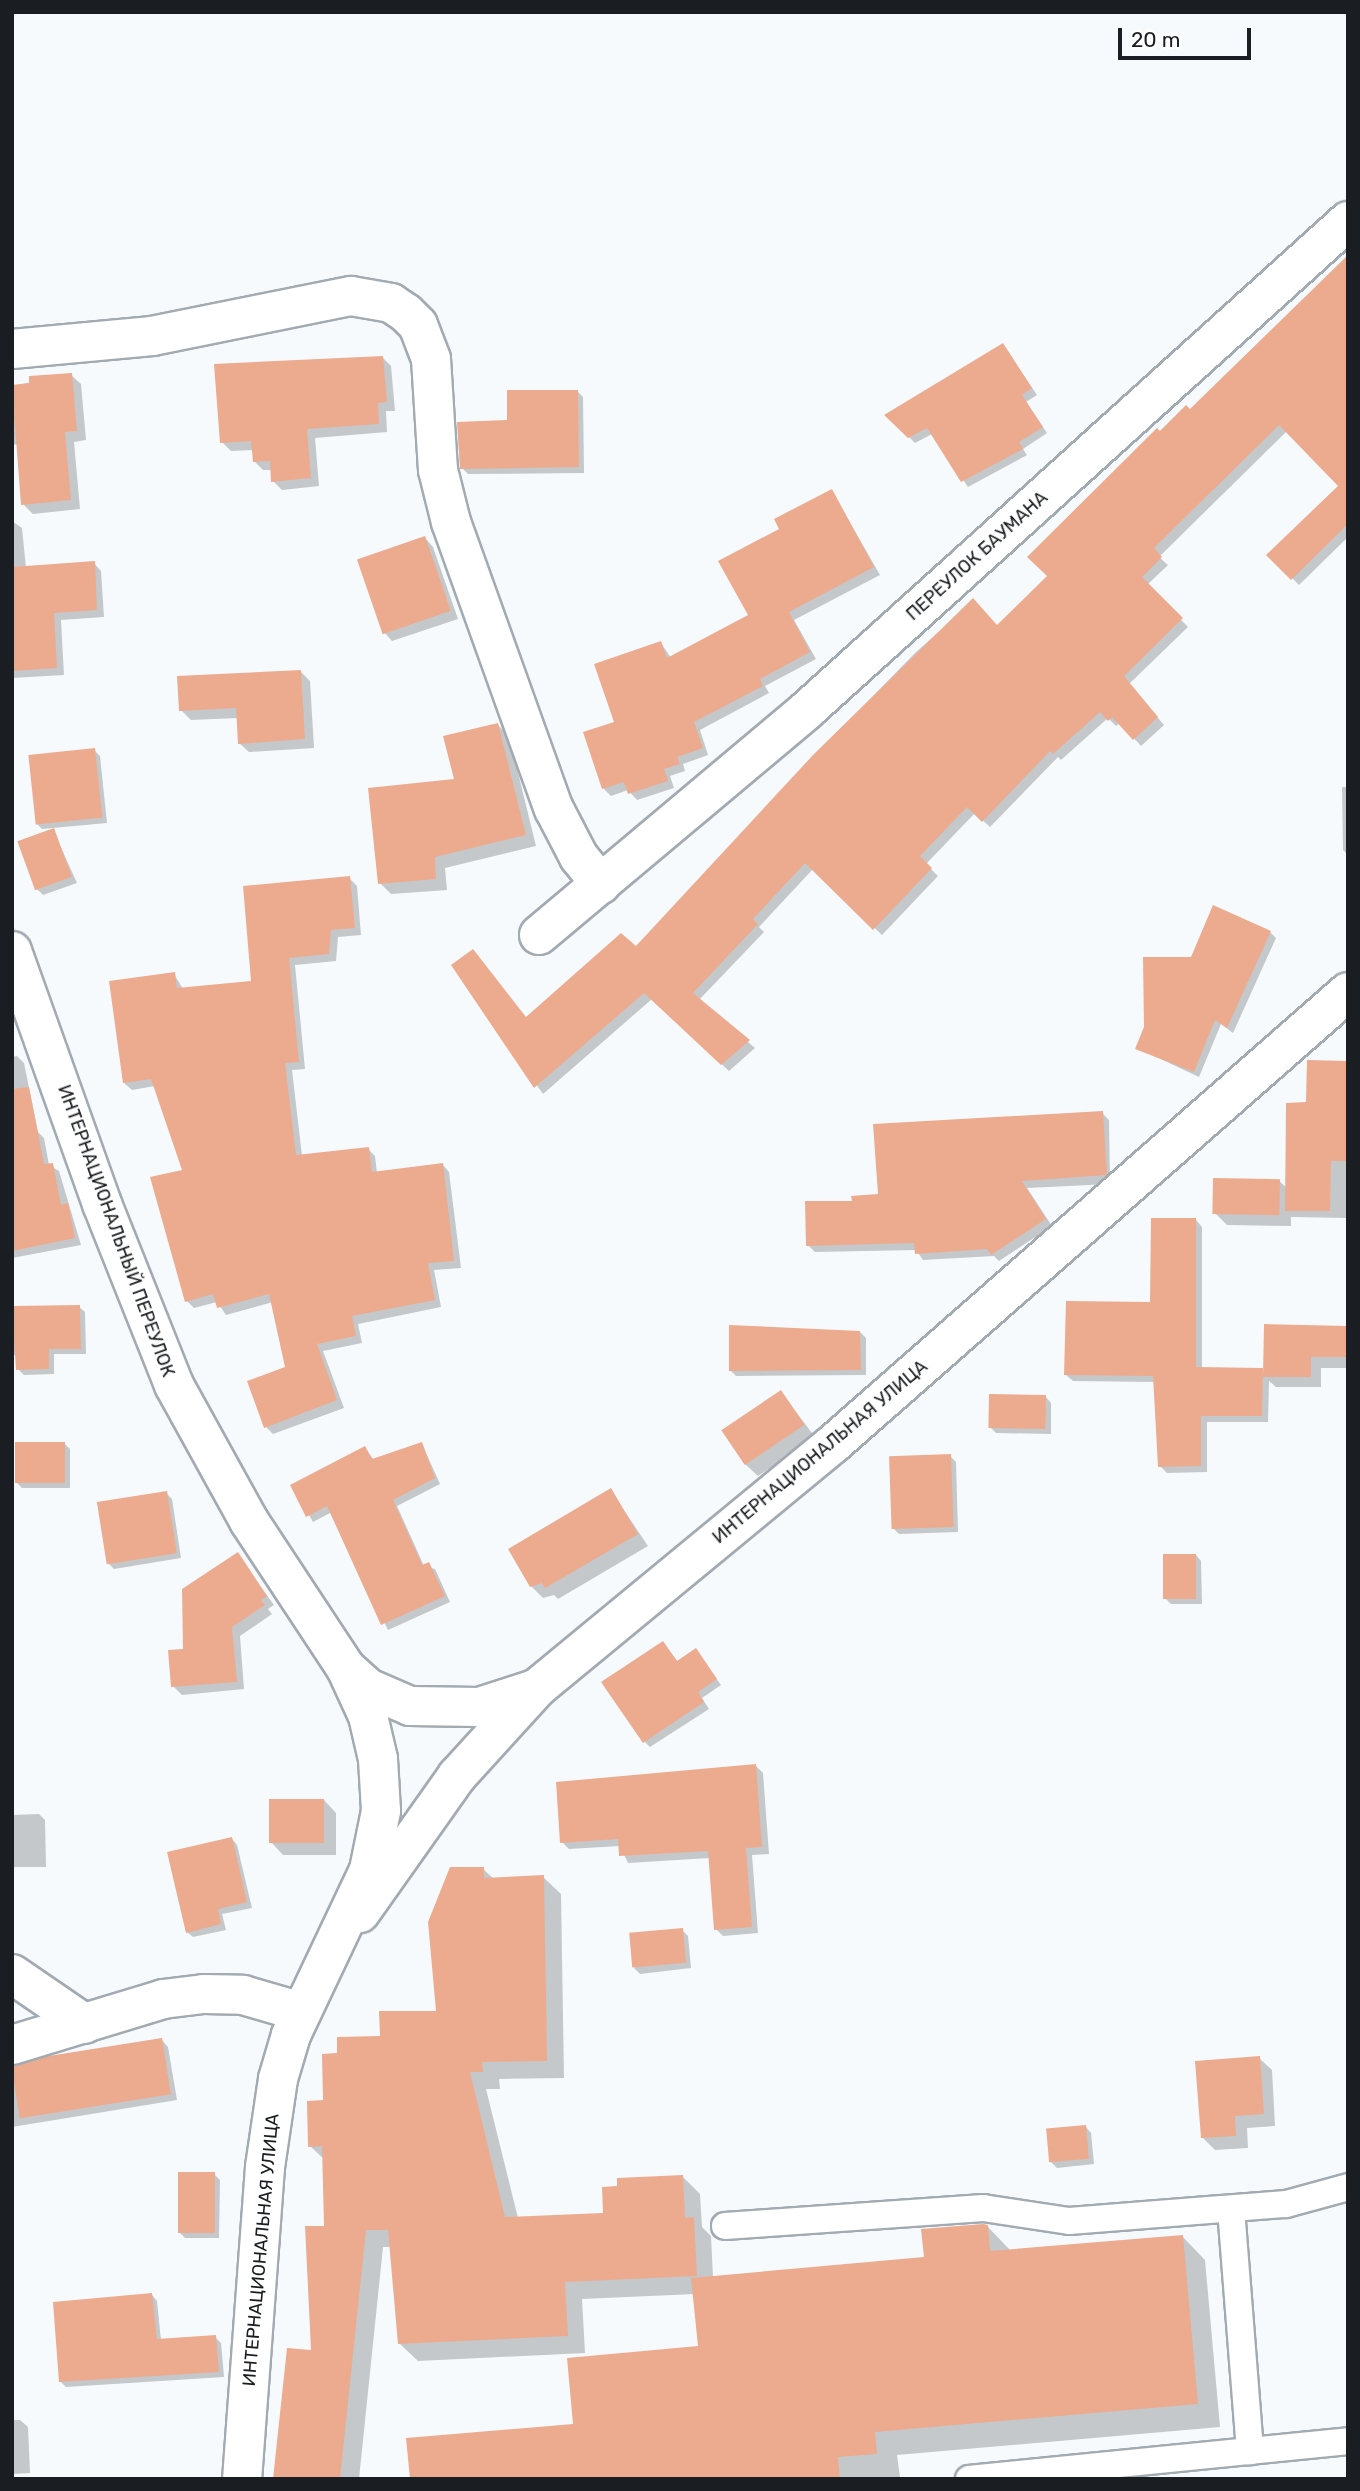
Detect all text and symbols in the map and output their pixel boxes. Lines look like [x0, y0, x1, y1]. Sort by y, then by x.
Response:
scale bar [1122, 14, 1255, 58]
text: 20 m [1131, 27, 1180, 52]
street label: ПЕРЕУЛОК БАУМАНА [902, 487, 1052, 625]
street label: ИНТЕРНАЦИОНАЛЬНЫЙ ПЕРЕУЛОК [53, 1082, 179, 1380]
street label: ИНТЕРНАЦИОНАЛЬНАЯ УЛИЦА [708, 1356, 932, 1548]
street label: ИНТЕРНАЦИОНАЛЬНАЯ УЛИЦА [238, 2113, 284, 2387]

